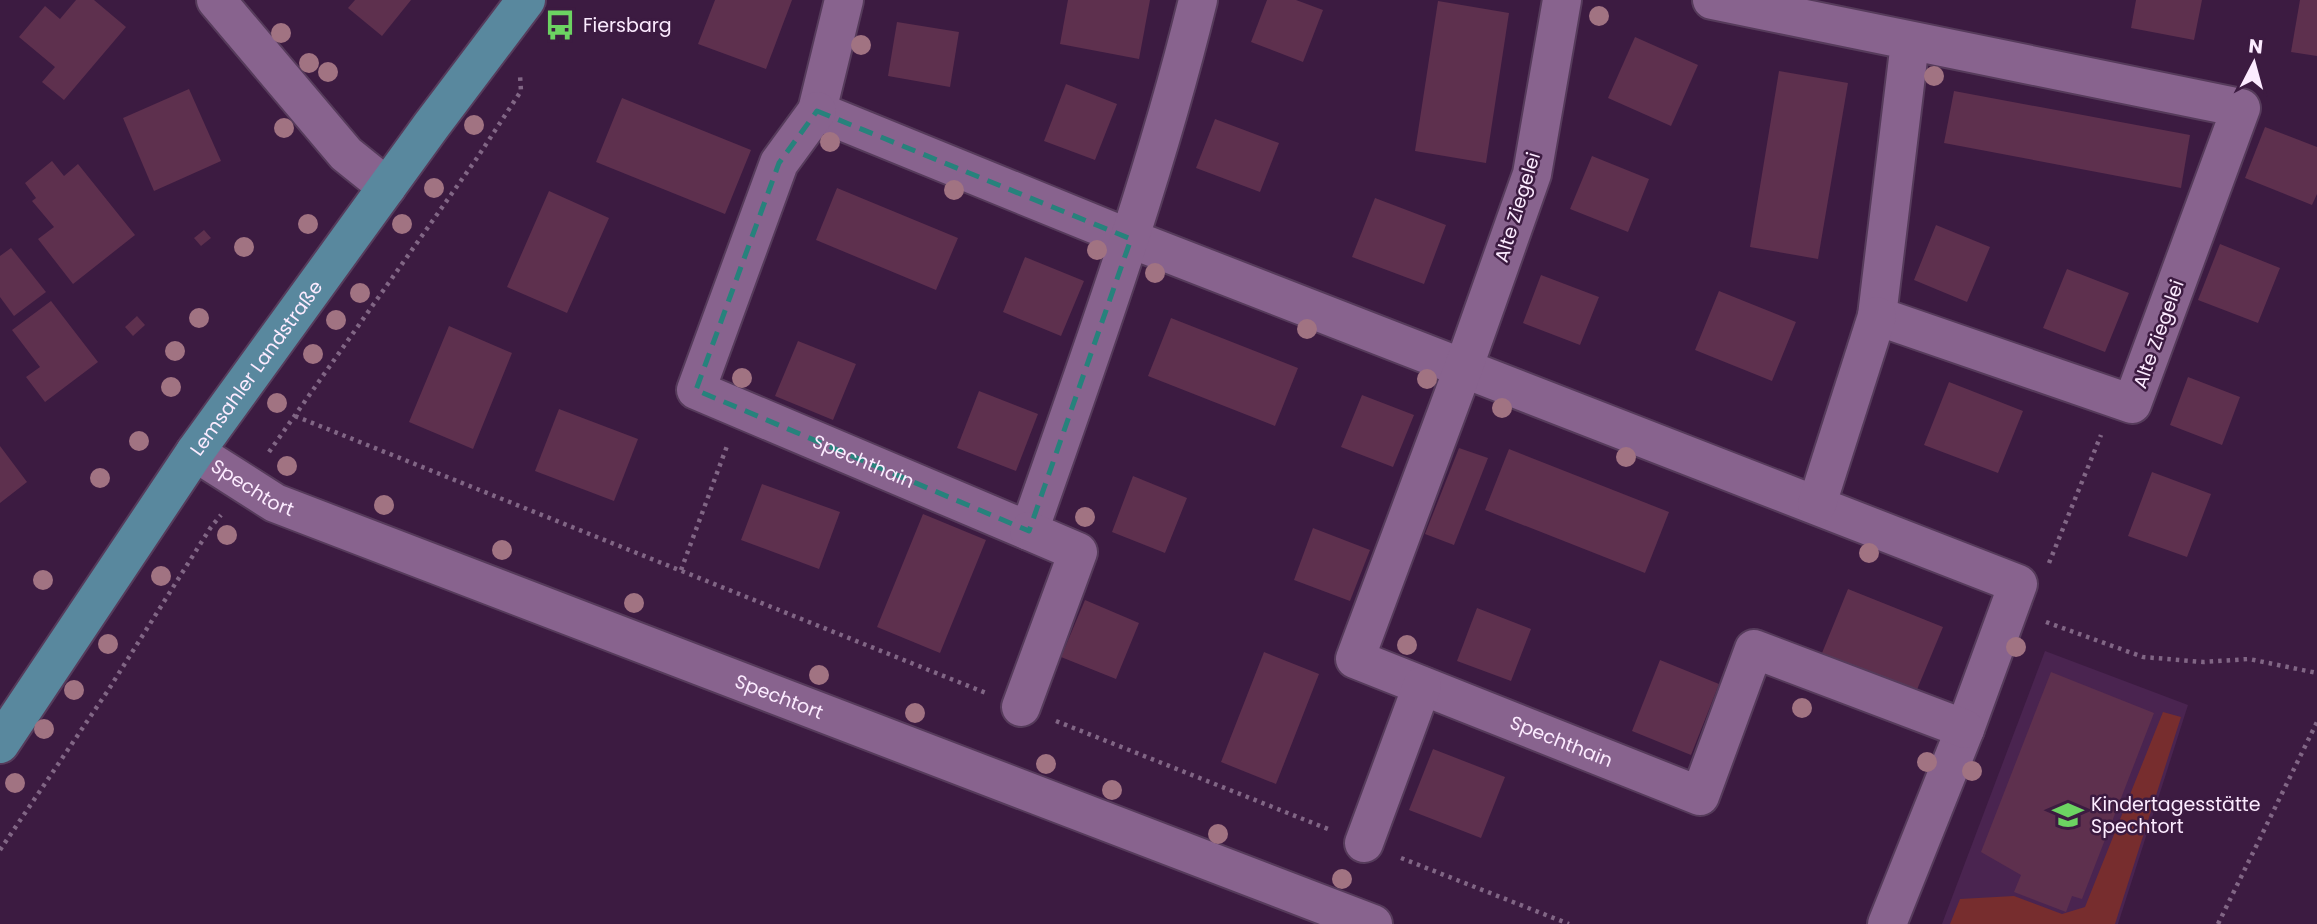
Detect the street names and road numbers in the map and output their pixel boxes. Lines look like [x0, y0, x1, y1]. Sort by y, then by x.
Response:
street label: Alte Ziegelei [1488, 149, 1547, 265]
street label: Lemsahler Landstraße [184, 275, 329, 461]
street label: Alte Ziegelei [2126, 276, 2191, 392]
street label: Spechthain [808, 428, 918, 495]
street label: Spechtort [206, 453, 298, 523]
street label: Spechtort [731, 668, 827, 726]
street label: Spechthain [1506, 709, 1617, 774]

